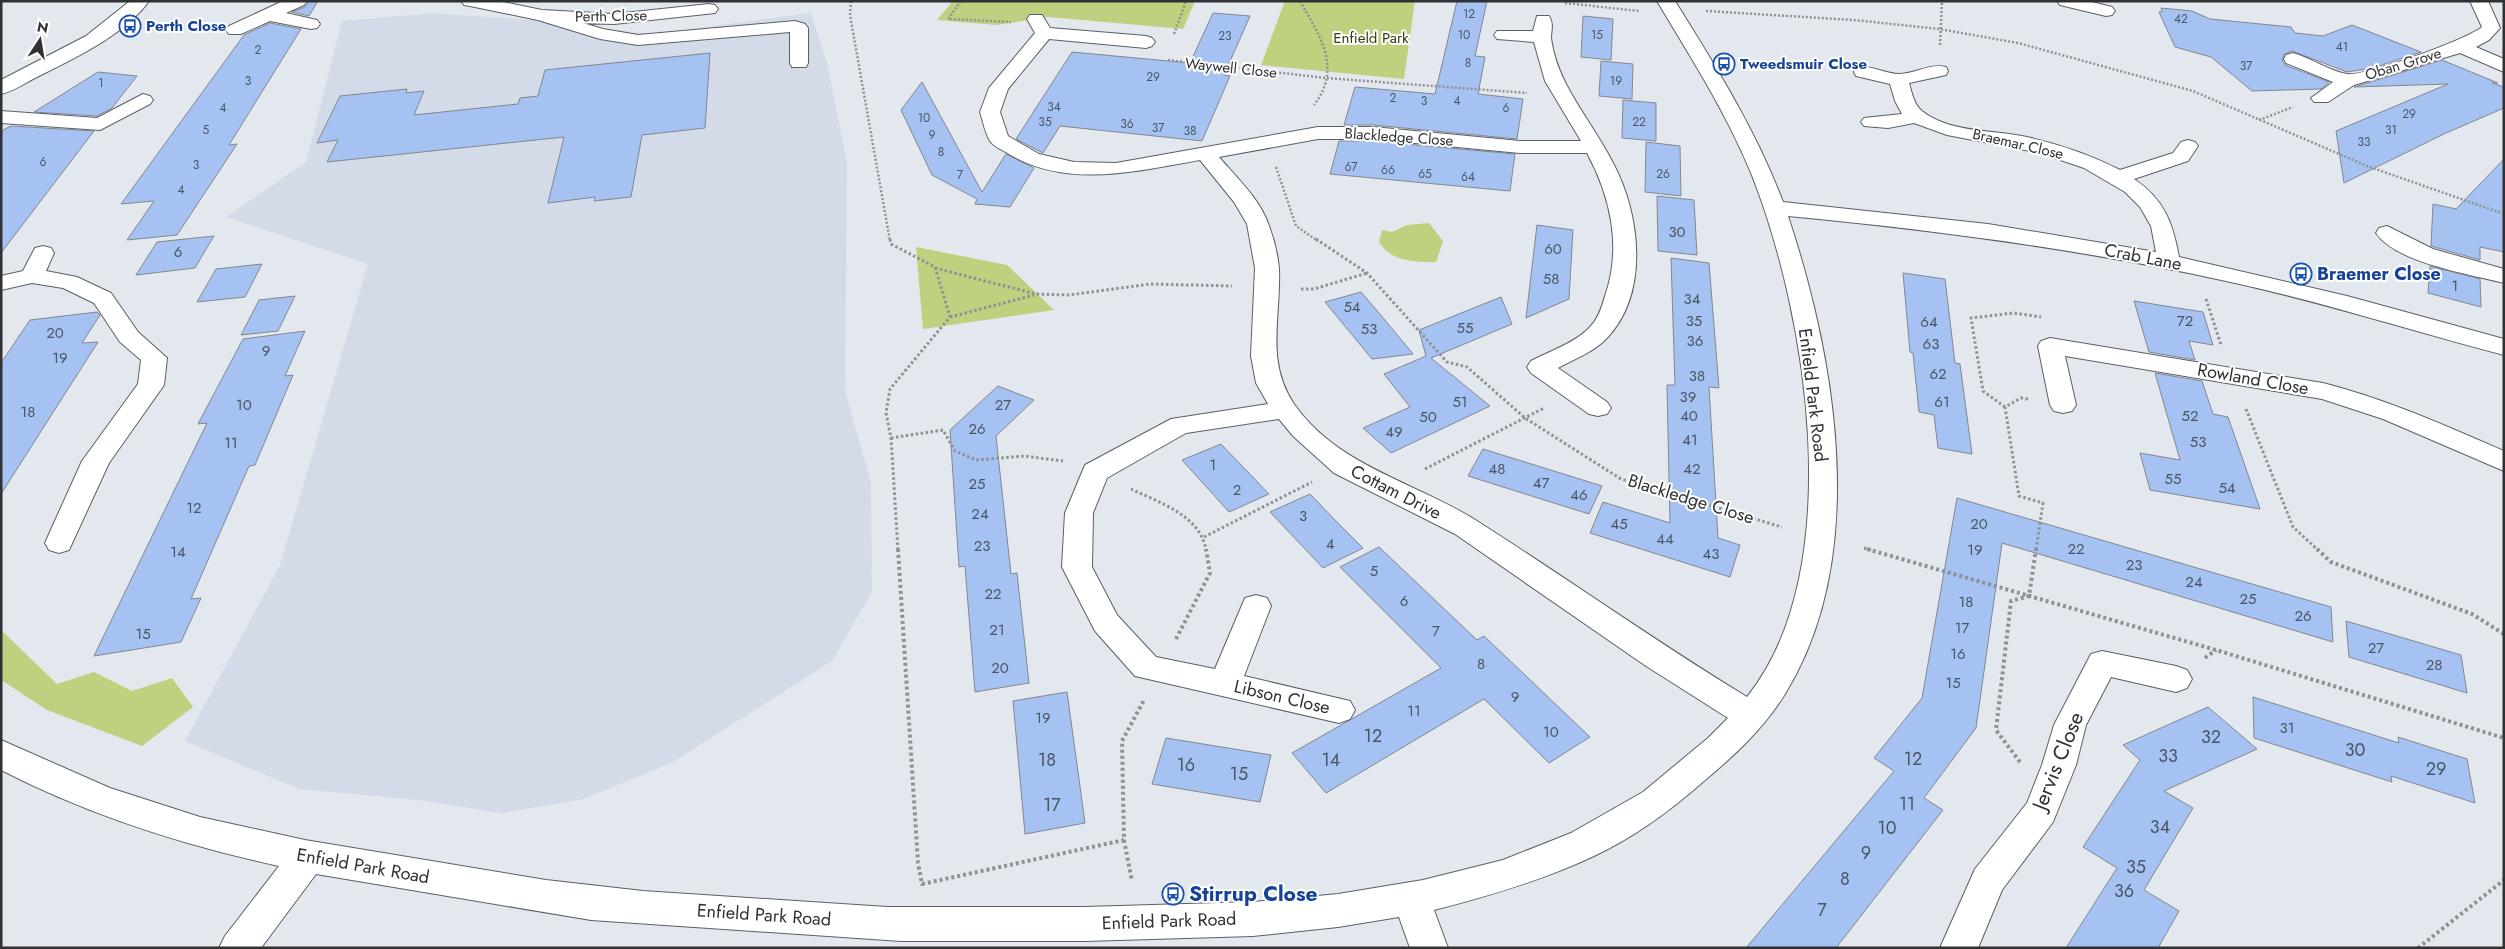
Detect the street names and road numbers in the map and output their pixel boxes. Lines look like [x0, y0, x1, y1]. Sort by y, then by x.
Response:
street label: Perth Close [575, 4, 648, 28]
street label: Oban Grove [2362, 42, 2444, 86]
street label: Waywell Close [1184, 52, 1278, 84]
street label: Blackledge Close [1344, 122, 1454, 152]
street label: Braemar Close [1970, 123, 2066, 165]
street label: Crab Lane [2102, 237, 2184, 277]
street label: Enfield Park Road [1792, 327, 1834, 463]
street label: Rowland Close [2195, 356, 2311, 402]
street label: Cottam Drive [1346, 458, 1446, 526]
street label: Blackledge Close [1625, 467, 1757, 531]
street label: Libson Close [1231, 673, 1333, 721]
street label: Jervis Close [2024, 707, 2091, 817]
street label: Enfield Park Road [294, 842, 432, 890]
street label: Enfield Park Road [696, 897, 832, 933]
street label: Enfield Park Road [1101, 906, 1237, 936]

